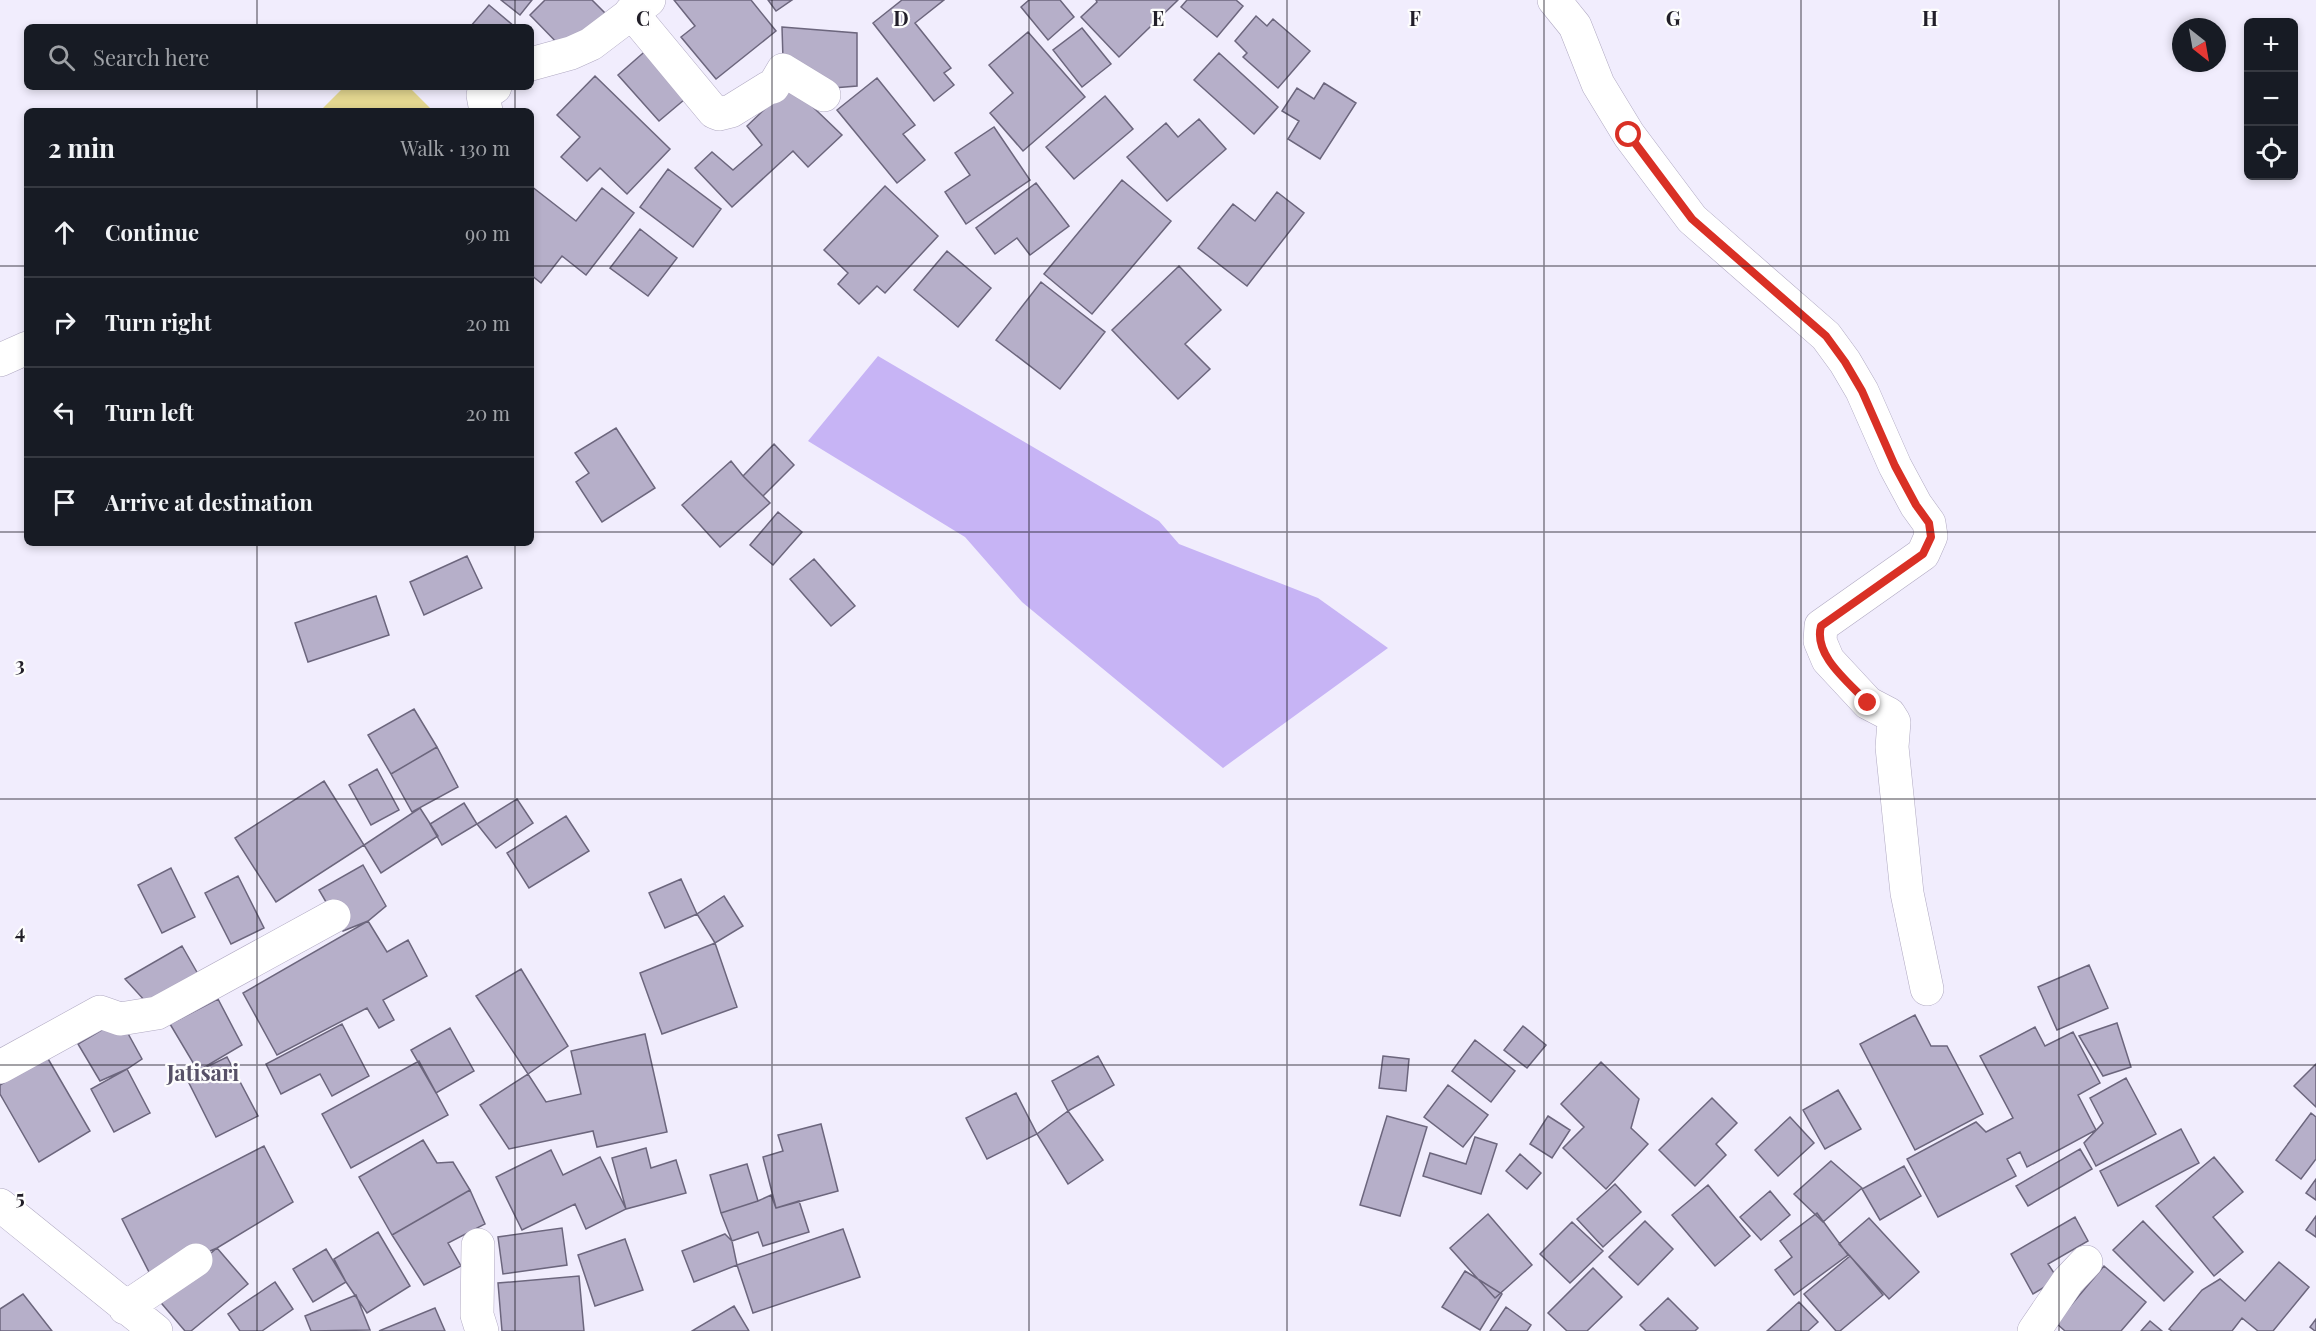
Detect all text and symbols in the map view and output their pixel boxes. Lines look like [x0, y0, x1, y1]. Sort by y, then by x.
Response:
text: C [636, 4, 650, 31]
text: D [893, 4, 909, 31]
text: E [1152, 4, 1164, 31]
text: F [1409, 4, 1421, 31]
text: G [1666, 4, 1681, 31]
text: H [1922, 4, 1938, 31]
north arrow [2172, 18, 2226, 72]
map controls [2244, 18, 2298, 180]
button: + [2244, 18, 2298, 72]
search box [24, 24, 534, 90]
icon: search [45, 41, 78, 74]
text: Search here [93, 42, 209, 72]
button: − [2244, 72, 2298, 126]
route start [1615, 121, 1641, 147]
button: locate [2244, 126, 2298, 180]
text: 2 min [48, 130, 115, 165]
text: Walk · 130 m [400, 134, 510, 161]
icon: ahead [48, 216, 81, 249]
text: Continue [105, 217, 199, 247]
text: 90 m [465, 219, 510, 246]
icon: right [48, 306, 81, 339]
text: Turn right [105, 307, 211, 337]
text: 20 m [466, 309, 510, 336]
icon: left [48, 396, 81, 429]
text: Turn left [105, 397, 194, 427]
text: 20 m [466, 399, 510, 426]
icon: arrive [48, 486, 81, 519]
text: Arrive at destination [105, 487, 313, 517]
text: 3 [15, 650, 25, 677]
route end [1854, 689, 1880, 715]
text: 4 [15, 917, 25, 944]
district label: Jatisari [166, 1057, 239, 1087]
text: 5 [15, 1183, 25, 1210]

